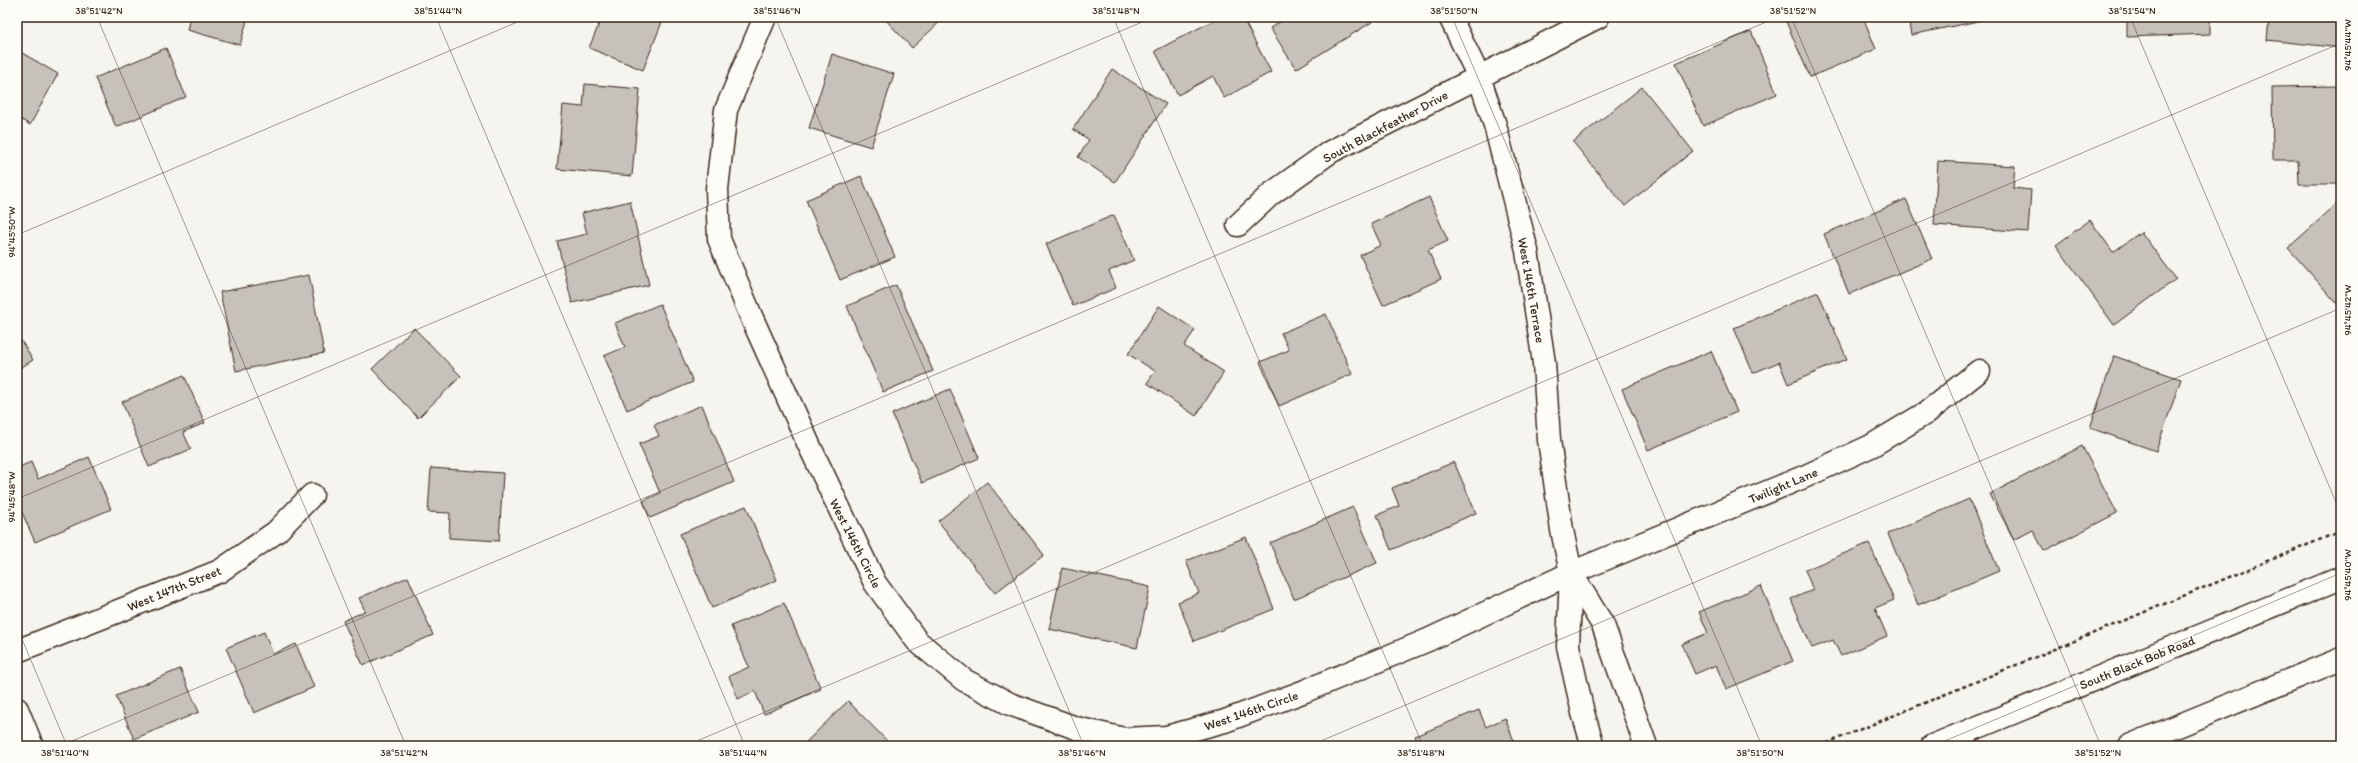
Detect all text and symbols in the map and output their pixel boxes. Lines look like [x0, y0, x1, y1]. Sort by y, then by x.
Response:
text: 38°51'42"N [75, 4, 123, 17]
text: 38°51'44"N [414, 4, 462, 17]
text: 38°51'46"N [753, 4, 801, 17]
text: 38°51'48"N [1092, 4, 1140, 17]
text: 38°51'50"N [1430, 4, 1478, 17]
text: 38°51'52"N [1770, 4, 1817, 17]
text: 38°51'54"N [2108, 4, 2156, 17]
text: 94°45'44"W [2341, 19, 2354, 71]
street label: South Blackfeather Drive [1320, 87, 1450, 166]
text: 94°45'50"W [5, 206, 18, 257]
street label: West 146th Terrace [1515, 236, 1548, 344]
text: 94°45'42"W [2341, 284, 2354, 335]
street label: Twilight Lane [1746, 464, 1820, 507]
text: 94°45'48"W [5, 471, 18, 523]
street label: West 146th Circle [827, 496, 885, 591]
text: 94°45'40"W [2341, 549, 2354, 601]
street label: West 147th Street [125, 563, 224, 614]
street label: South Black Bob Road [2077, 632, 2197, 692]
street label: West 146th Circle [1202, 687, 1300, 734]
text: 38°51'40"N [41, 746, 89, 759]
text: 38°51'42"N [380, 746, 428, 759]
text: 38°51'44"N [719, 746, 767, 759]
text: 38°51'46"N [1058, 746, 1106, 759]
text: 38°51'48"N [1397, 746, 1445, 759]
text: 38°51'50"N [1736, 746, 1784, 759]
text: 38°51'52"N [2075, 746, 2122, 759]

